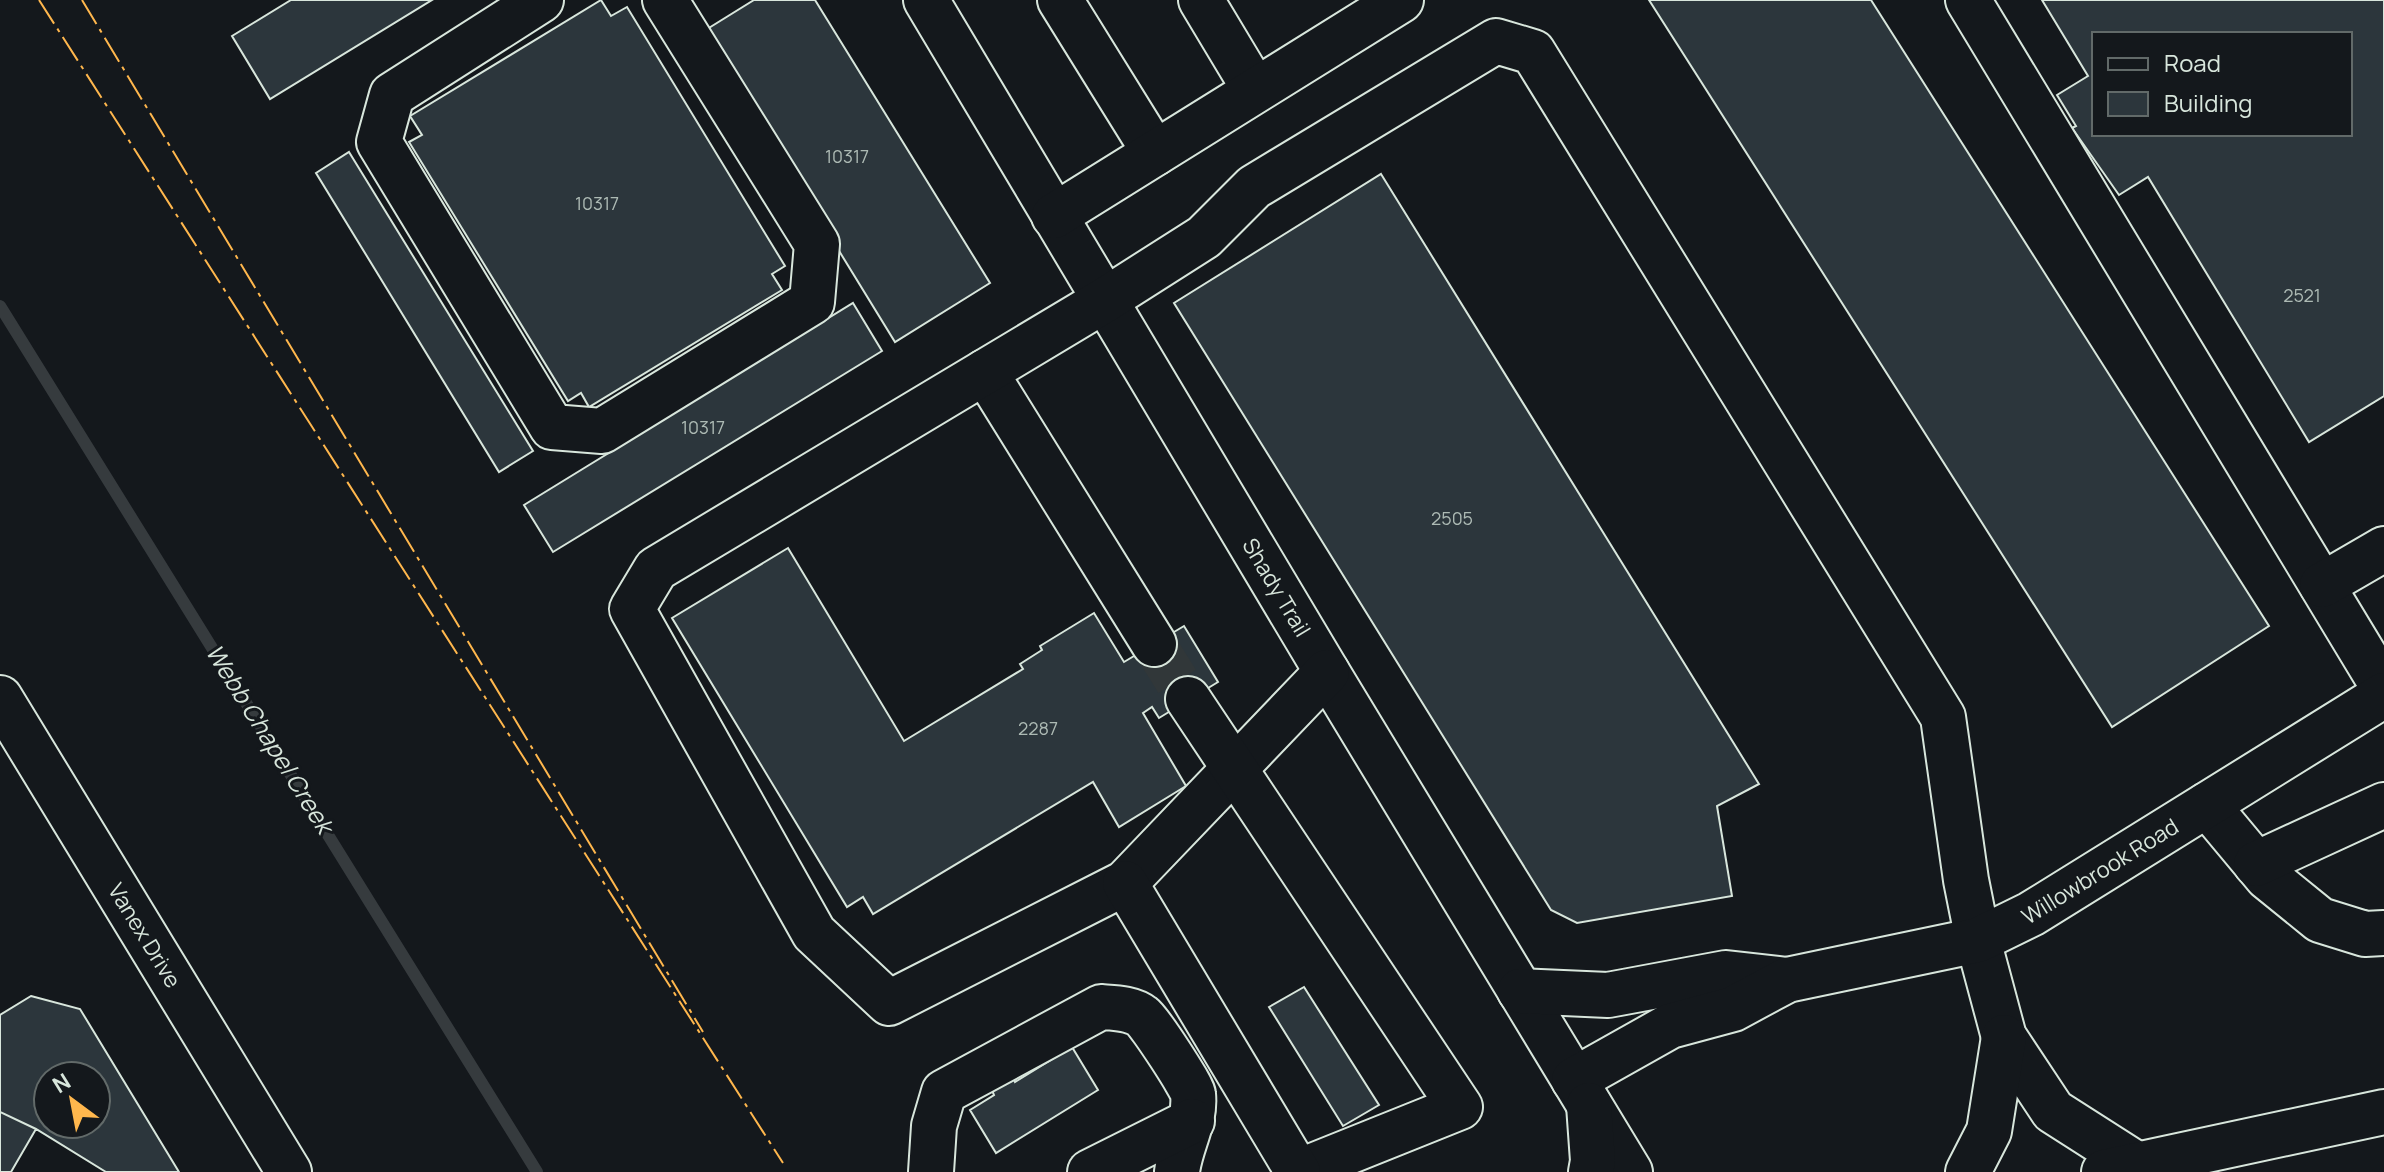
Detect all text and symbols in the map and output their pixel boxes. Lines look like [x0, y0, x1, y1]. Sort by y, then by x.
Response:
legend [2092, 32, 2352, 136]
text: Road [2164, 46, 2221, 79]
text: Building [2164, 86, 2252, 119]
house number: 10317 [825, 144, 869, 168]
house number: 10317 [575, 191, 619, 215]
house number: 2521 [2283, 283, 2321, 307]
house number: 10317 [681, 415, 725, 439]
house number: 2505 [1431, 506, 1473, 530]
street label: Shady Trail [1235, 532, 1318, 642]
water label: Webb Chapel Creek [199, 637, 343, 842]
house number: 2287 [1018, 716, 1058, 740]
street label: Willowbrook Road [2016, 811, 2184, 931]
street label: Vanex Drive [101, 877, 188, 993]
north arrow [32, 1060, 112, 1140]
text: N [47, 1066, 76, 1100]

